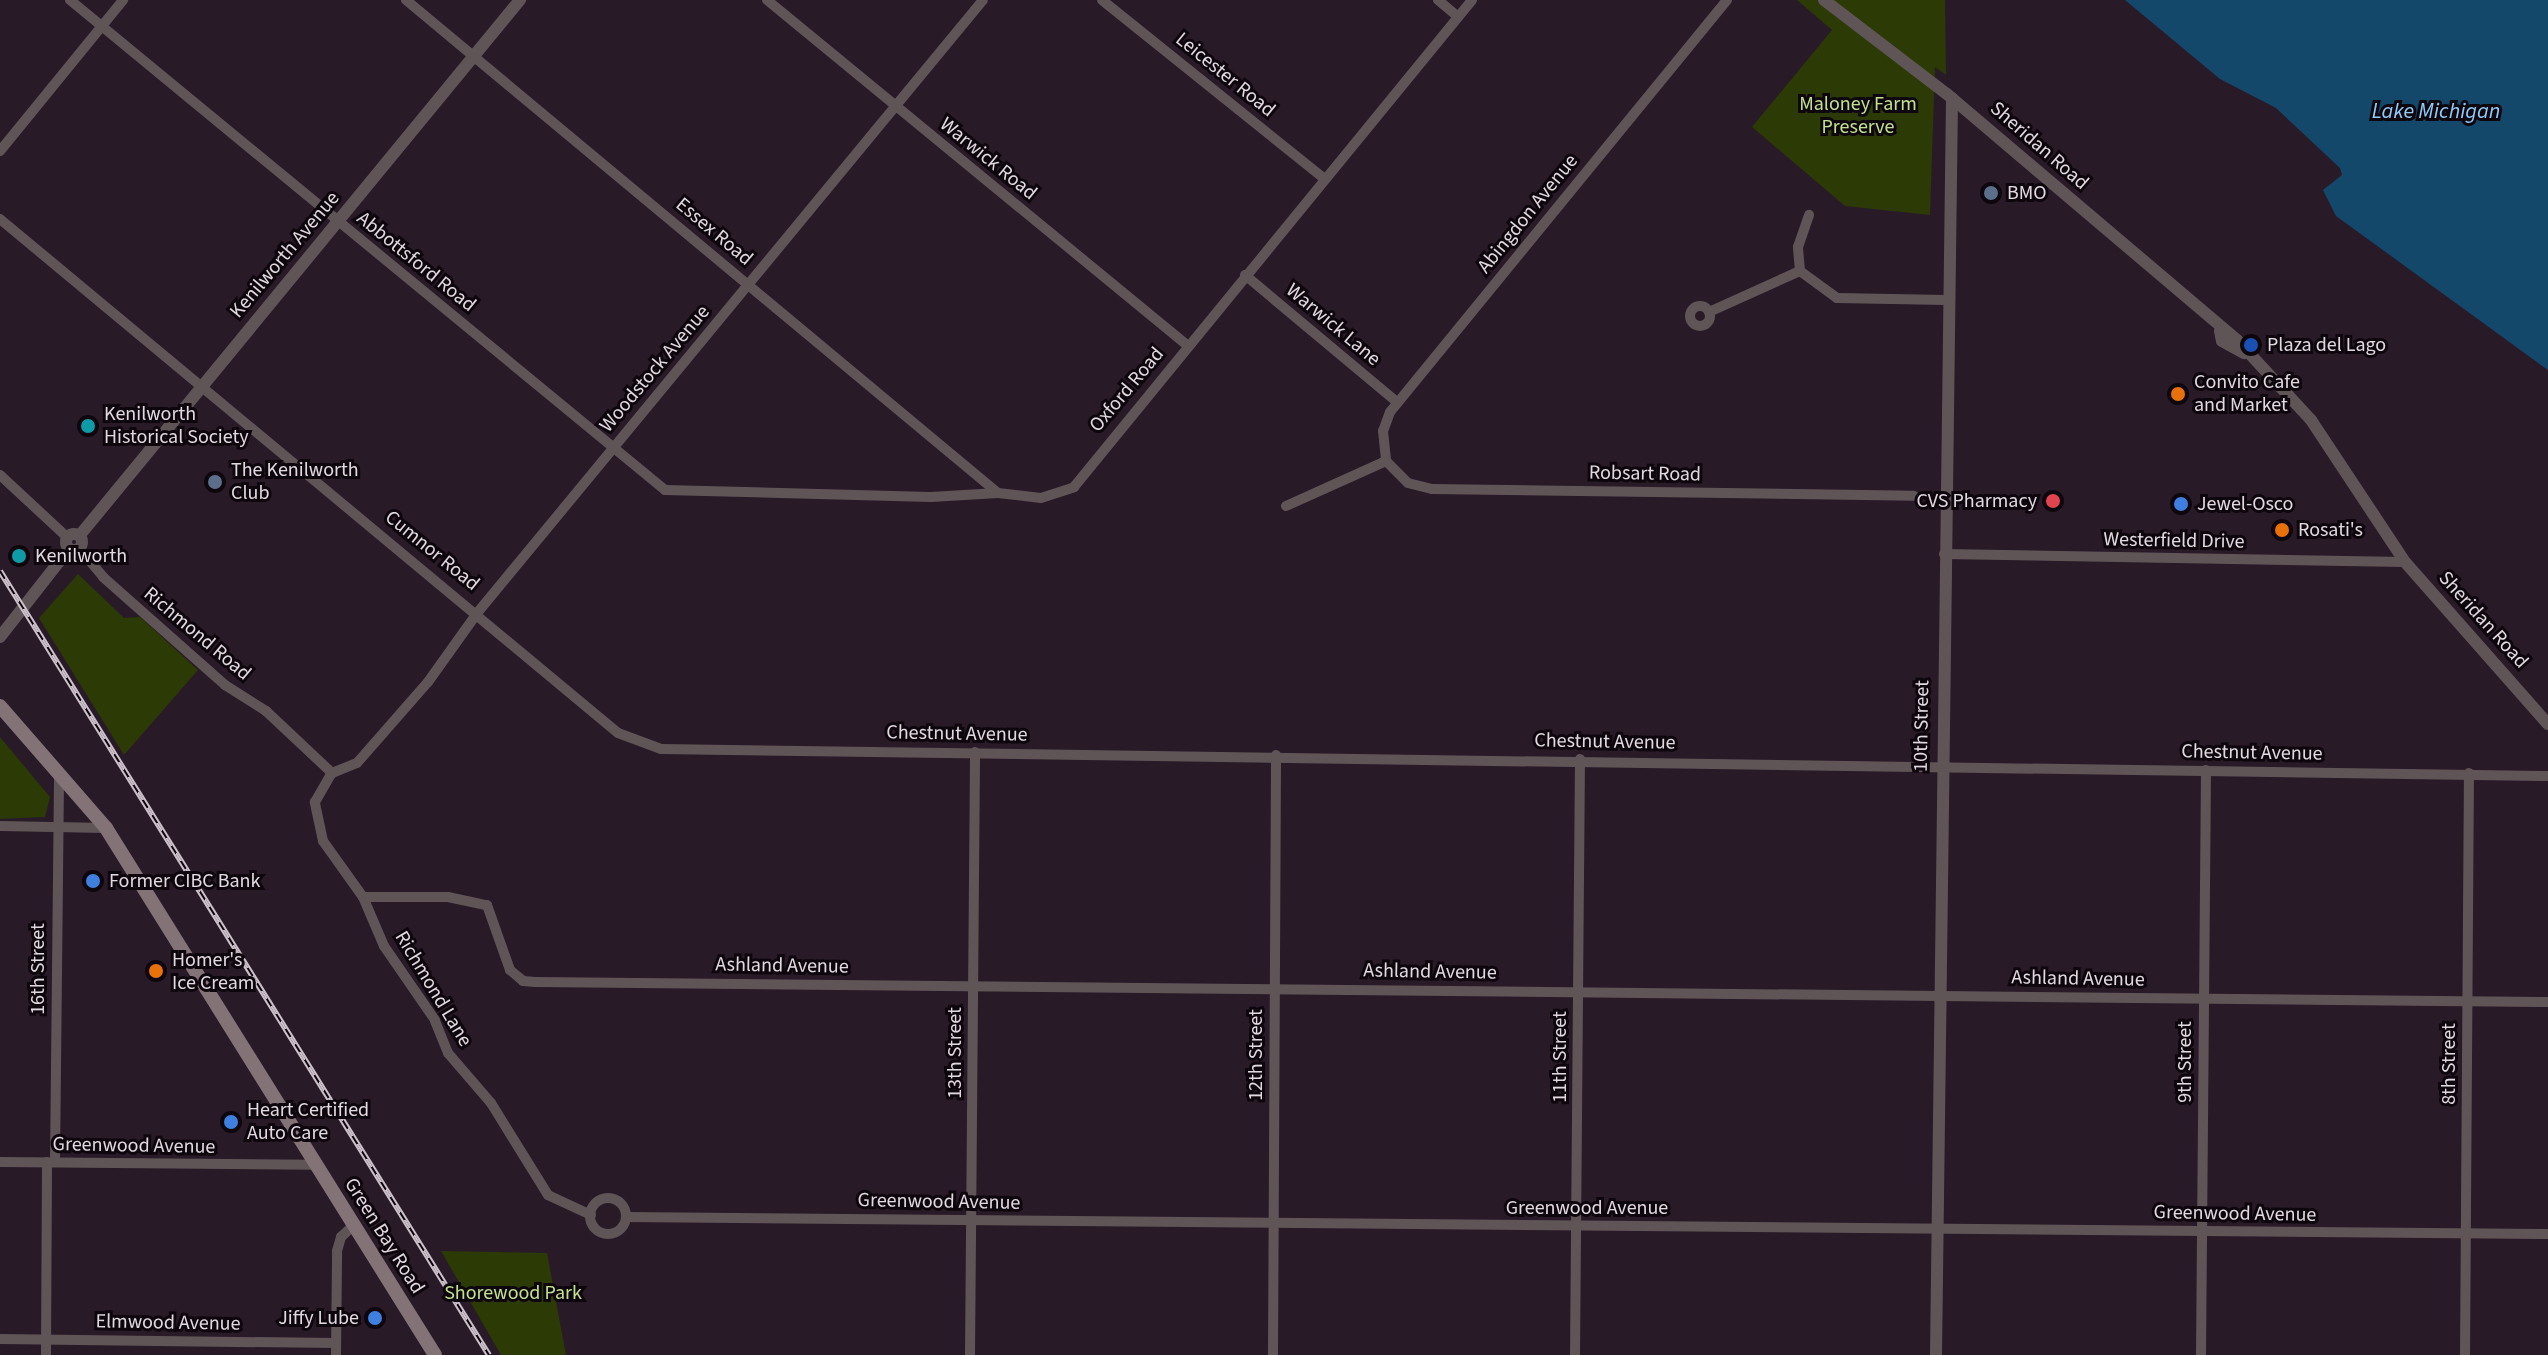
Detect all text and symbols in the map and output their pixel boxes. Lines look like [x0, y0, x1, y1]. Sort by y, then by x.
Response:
street label: Leicester Road [1170, 28, 1280, 122]
park label: Maloney Farm Preserve [1799, 93, 1917, 140]
street label: Sheridan Road [1985, 97, 2093, 195]
water label: Lake Michigan [2372, 99, 2500, 125]
street label: Warwick Road [935, 113, 1041, 205]
street label: Abingdon Avenue [1473, 150, 1583, 278]
place label: BMO [2007, 181, 2047, 205]
marker: BMO [1982, 184, 2000, 202]
street label: Kenilworth Avenue [225, 187, 345, 323]
street label: Essex Road [671, 193, 757, 271]
street label: Abbottsford Road [352, 207, 480, 317]
street label: Warwick Lane [1281, 279, 1385, 371]
street label: Woodstock Avenue [595, 301, 715, 437]
place label: Plaza del Lago [2267, 333, 2386, 357]
marker: Plaza del Lago [2242, 336, 2260, 354]
street label: Oxford Road [1085, 343, 1169, 437]
place label: Convito Cafe and Market [2194, 370, 2300, 417]
marker: Convito Cafe and Market [2169, 385, 2187, 403]
place label: Kenilworth Historical Society [104, 402, 249, 449]
marker: Kenilworth Historical Society [79, 417, 97, 435]
place label: The Kenilworth Club [231, 458, 359, 505]
street label: Robsart Road [1589, 461, 1701, 487]
marker: The Kenilworth Club [206, 473, 224, 491]
place label: CVS Pharmacy [1916, 489, 2037, 513]
marker: CVS Pharmacy [2044, 492, 2062, 510]
place label: Jewel-Osco [2197, 492, 2293, 516]
marker: Jewel-Osco [2172, 495, 2190, 513]
street label: Cumnor Road [380, 506, 484, 596]
place label: Rosati's [2298, 518, 2363, 542]
marker: Rosati's [2273, 521, 2291, 539]
street label: Westerfield Drive [2103, 528, 2245, 554]
place label: Kenilworth [35, 544, 127, 568]
marker: Kenilworth [10, 547, 28, 565]
street label: Sheridan Road [2433, 566, 2533, 674]
street label: Richmond Road [138, 582, 256, 686]
street label: 10th Street [1909, 680, 1935, 772]
street label: Chestnut Avenue [886, 721, 1028, 747]
street label: Chestnut Avenue [1534, 729, 1676, 755]
street label: Chestnut Avenue [2181, 740, 2323, 766]
place label: Former CIBC Bank [109, 869, 260, 893]
marker: Former CIBC Bank [84, 872, 102, 890]
street label: 16th Street [26, 923, 50, 1015]
street label: Richmond Lane [389, 927, 477, 1051]
place label: Homer's Ice Cream [172, 948, 254, 995]
street label: Ashland Avenue [715, 953, 849, 979]
street label: Ashland Avenue [1363, 959, 1497, 985]
marker: Homer's Ice Cream [147, 962, 165, 980]
street label: Ashland Avenue [2011, 966, 2145, 992]
street label: 13th Street [943, 1007, 967, 1099]
street label: 12th Street [1244, 1009, 1268, 1101]
street label: 11th Street [1548, 1011, 1572, 1103]
street label: 9th Street [2173, 1021, 2197, 1103]
street label: 8th Street [2437, 1023, 2461, 1105]
place label: Heart Certified Auto Care [247, 1098, 369, 1145]
marker: Heart Certified Auto Care [222, 1113, 240, 1131]
street label: Greenwood Avenue [53, 1133, 215, 1159]
street label: Green Bay Road [339, 1174, 429, 1298]
street label: Greenwood Avenue [858, 1189, 1020, 1215]
street label: Greenwood Avenue [1506, 1196, 1668, 1220]
street label: Greenwood Avenue [2154, 1201, 2316, 1227]
park label: Shorewood Park [444, 1281, 582, 1305]
place label: Jiffy Lube [278, 1306, 359, 1330]
marker: Jiffy Lube [366, 1309, 384, 1327]
street label: Elmwood Avenue [95, 1310, 241, 1336]

